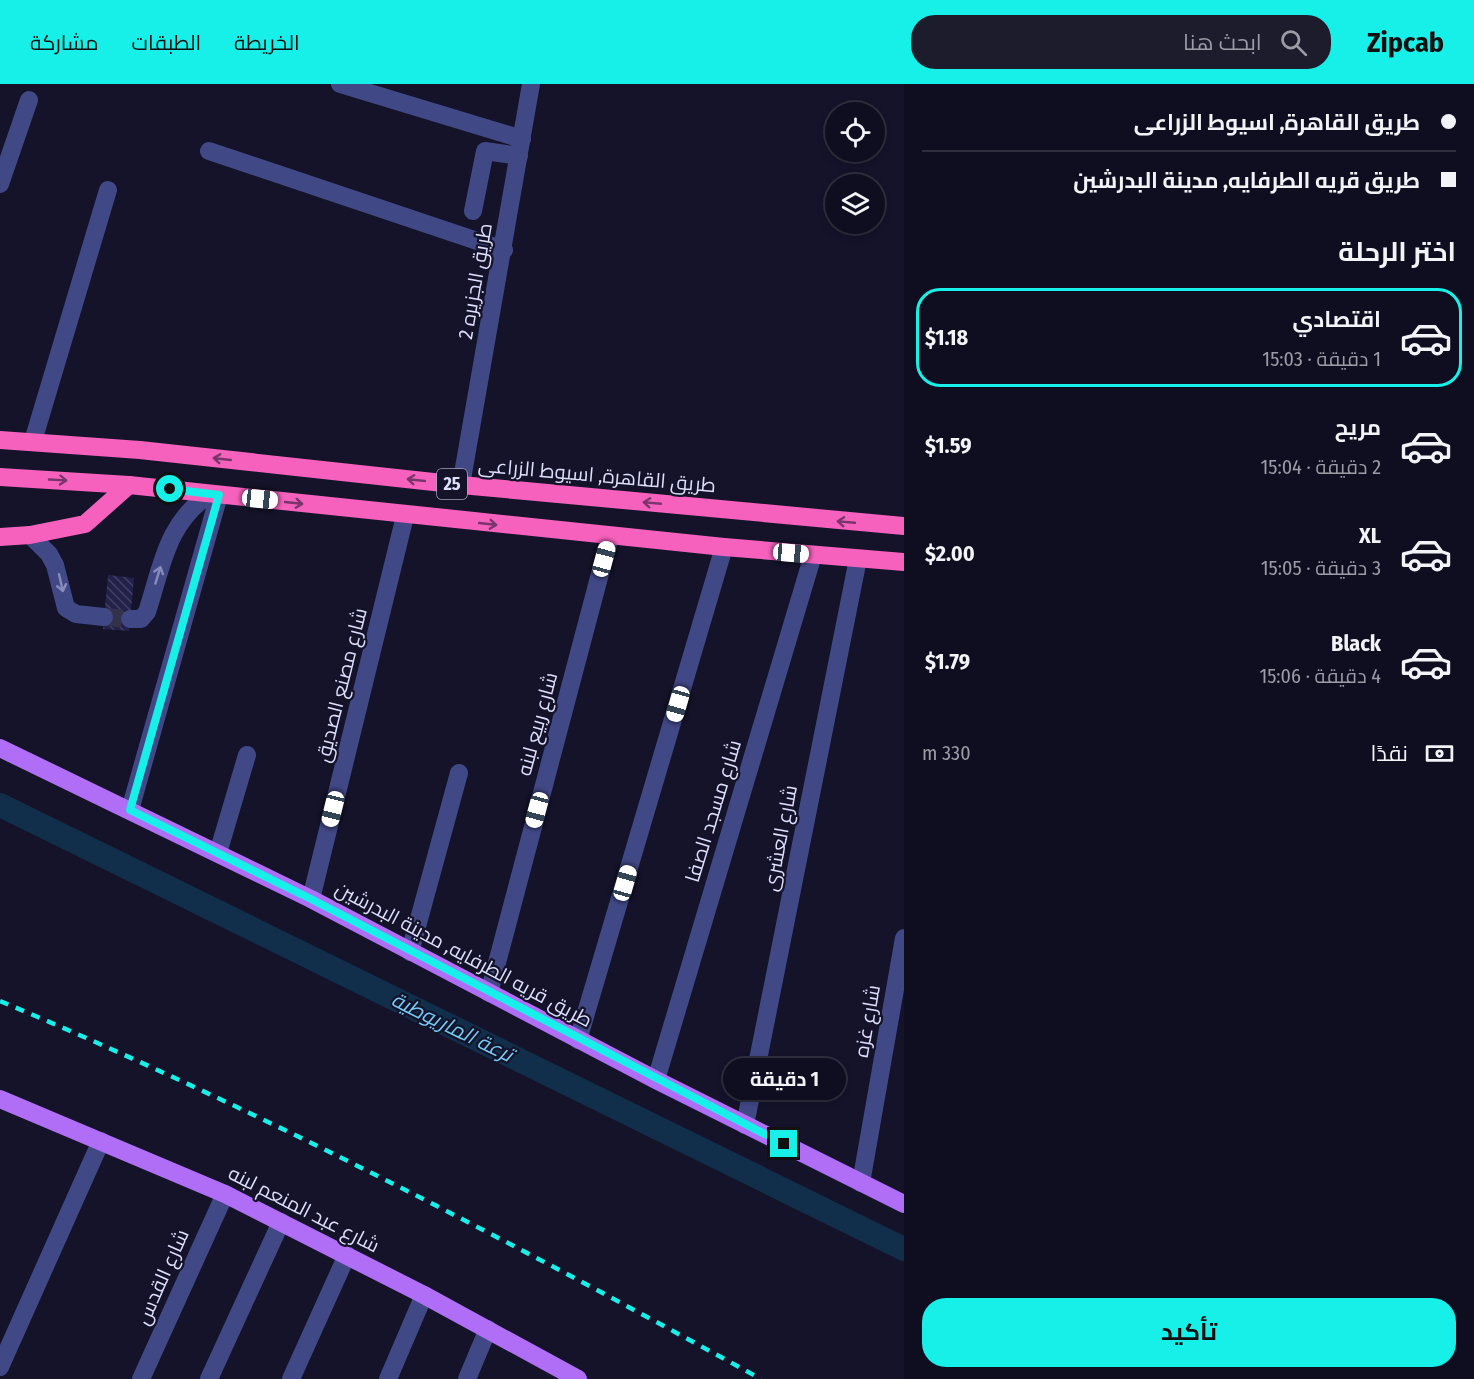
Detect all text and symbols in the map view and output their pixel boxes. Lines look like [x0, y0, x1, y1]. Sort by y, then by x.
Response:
search box [911, 15, 1331, 69]
icon: search [1277, 26, 1310, 59]
text: Zipcab [1367, 26, 1444, 59]
text: ابحث هنا [1183, 29, 1262, 56]
text: مشاركة [30, 30, 99, 56]
text: الطبقات [132, 30, 201, 56]
text: الخريطة [234, 30, 300, 56]
map controls [825, 102, 885, 234]
button: locate [825, 102, 885, 162]
text: طريق القاهرة, اسيوط الزراعى [1134, 109, 1420, 136]
text: طريق قريه الطرفايه, مدينة البدرشين [1073, 167, 1420, 194]
button: layers [825, 174, 885, 234]
street label: طريق الجزيره 2 [453, 221, 498, 341]
text: اختر الرحلة [1338, 236, 1456, 268]
text: اقتصادي [1292, 306, 1381, 333]
icon: car [1399, 311, 1453, 365]
text: $1.18 [925, 324, 968, 351]
text: 1 دقيقة · 15:03 [1262, 347, 1381, 371]
text: مريح [1335, 414, 1381, 441]
icon: car [1399, 419, 1453, 473]
text: $1.59 [925, 432, 972, 459]
one-way arrow [212, 453, 232, 464]
street label: طريق القاهرة, اسيوط الزراعى [477, 453, 717, 498]
text: 2 دقيقة · 15:04 [1260, 455, 1381, 479]
road number: 25 [437, 469, 467, 499]
one-way arrow [406, 474, 426, 485]
one-way arrow [48, 475, 68, 486]
route start [156, 475, 183, 502]
car [241, 488, 279, 510]
one-way arrow [642, 497, 662, 508]
one-way arrow [284, 498, 304, 509]
one-way arrow [836, 516, 856, 527]
one-way arrow [478, 519, 498, 530]
text: XL [1359, 522, 1381, 549]
icon: car [1399, 527, 1453, 581]
car [591, 539, 617, 579]
text: $2.00 [925, 540, 975, 567]
car [772, 542, 810, 564]
text: 3 دقيقة · 15:05 [1261, 556, 1381, 580]
one-way arrow [153, 566, 164, 585]
one-way arrow [55, 573, 67, 592]
street label: شارع مصنع الصديق [310, 605, 374, 765]
text: Black [1331, 630, 1381, 657]
icon: car [1399, 635, 1453, 689]
text: $1.79 [925, 648, 970, 675]
text: 4 دقيقة · 15:06 [1259, 664, 1381, 688]
street label: شارع ربيع لبنه [512, 670, 564, 779]
car [664, 684, 692, 724]
street label: شارع مسجد الصفا [680, 737, 748, 886]
icon: cash [1423, 737, 1456, 770]
text: نقدًا [1370, 740, 1408, 767]
text: 330 m [922, 741, 971, 765]
street label: شارع العشرى [758, 783, 804, 894]
car [320, 789, 346, 829]
car [524, 790, 550, 830]
car [611, 863, 639, 903]
street label: طريق قريه الطرفايه, مدينة البدرشين [331, 876, 597, 1033]
street label: شارع غزه [849, 983, 887, 1059]
water label: ترعة الماريوطية [387, 986, 520, 1069]
callout: 1 دقيقة [722, 1057, 846, 1099]
text: 1 دقيقة [750, 1067, 819, 1091]
route end [770, 1130, 797, 1157]
street label: شارع عبد المنعم لبنه [224, 1161, 384, 1259]
street label: شارع القدس [130, 1226, 196, 1329]
button: تأكيد [922, 1298, 1456, 1367]

